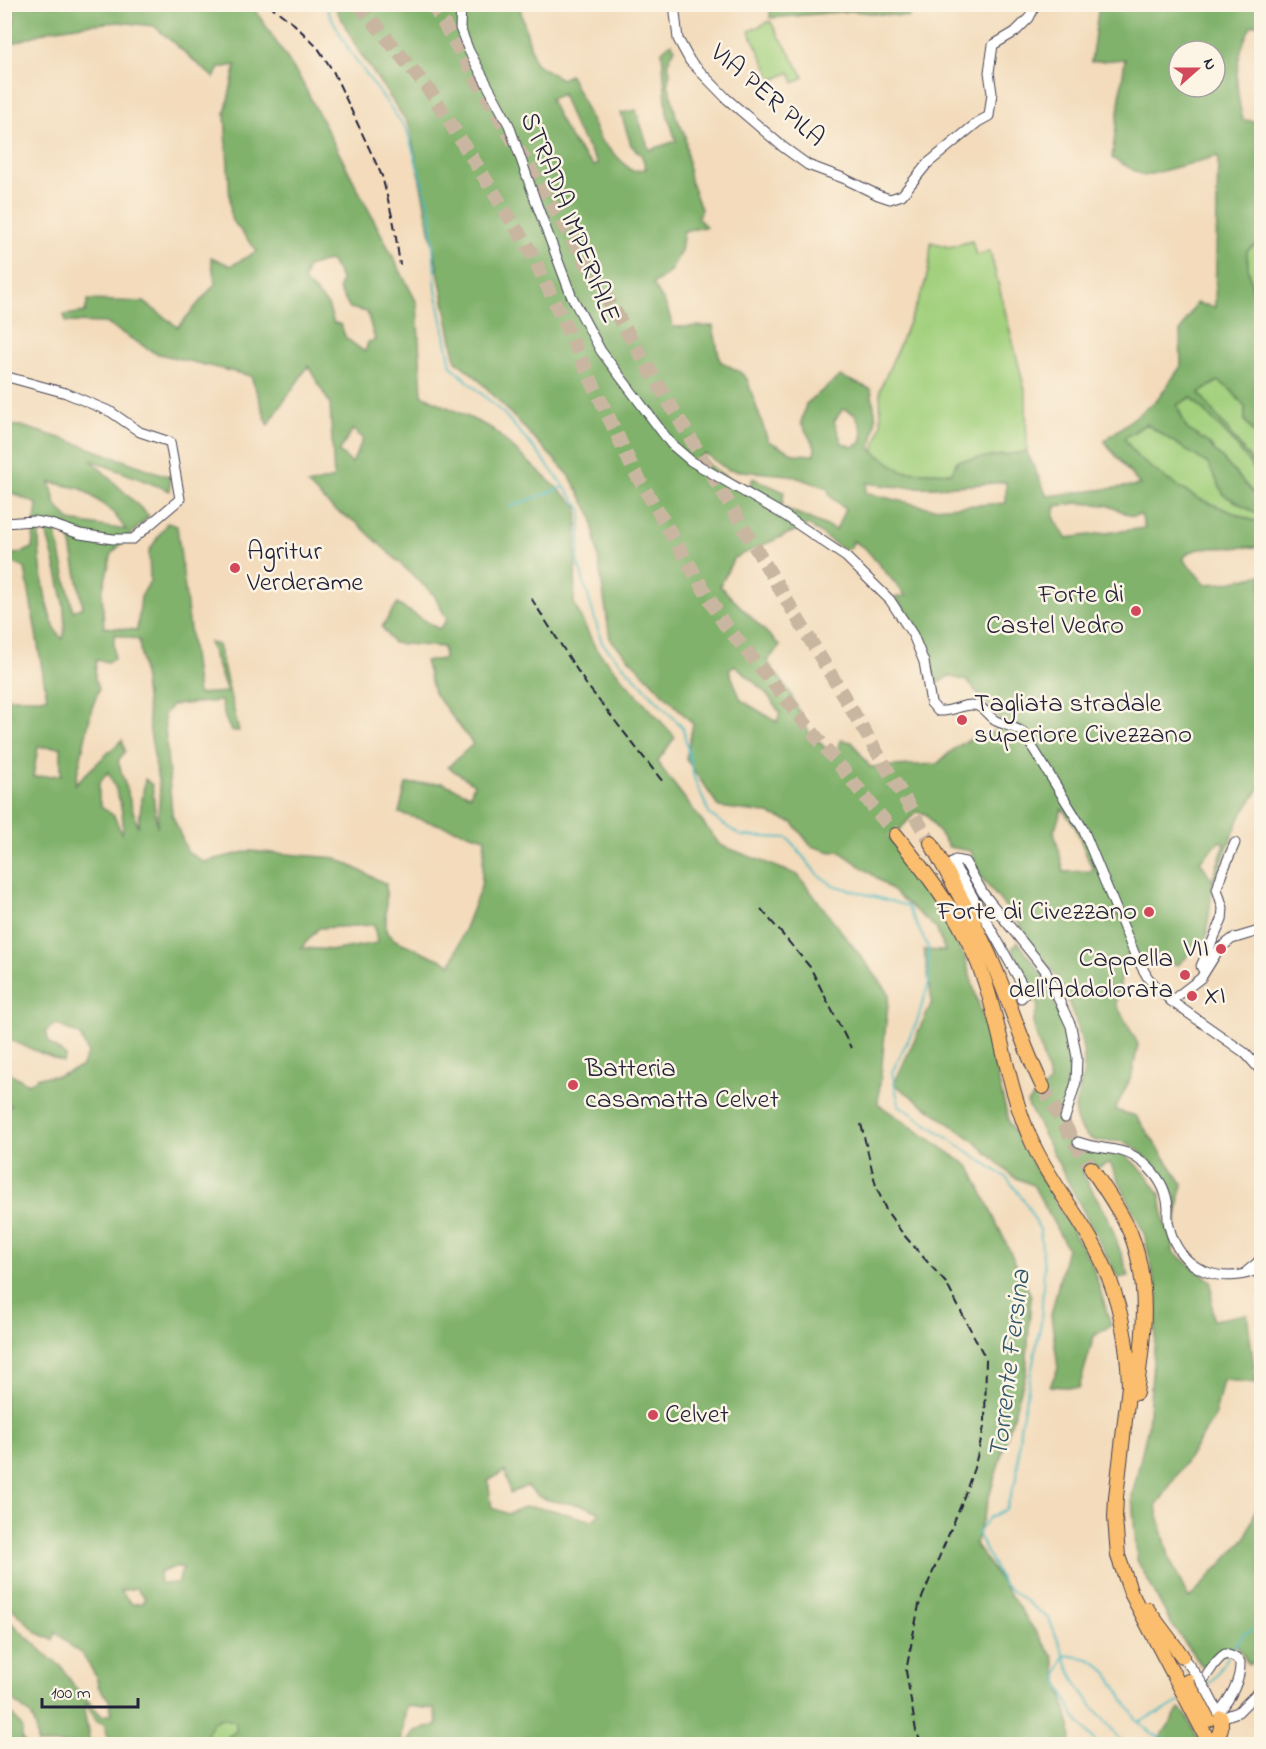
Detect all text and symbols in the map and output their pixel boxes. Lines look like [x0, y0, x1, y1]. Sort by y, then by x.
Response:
street label: VIA PER PILA [700, 34, 833, 157]
north arrow [1167, 39, 1227, 99]
text: N [1196, 55, 1222, 74]
street label: STRADA IMPERIALE [509, 106, 629, 330]
place label: Agritur Verderame [246, 533, 364, 603]
marker: Agritur Verderame [228, 561, 242, 575]
place label: Forte di Castel Vedro [986, 576, 1124, 646]
marker: Forte di Castel Vedro [1129, 604, 1143, 618]
place label: Tagliata stradale superiore Civezzano [974, 685, 1192, 755]
marker: Tagliata stradale superiore Civezzano [955, 713, 969, 727]
place label: Forte di Civezzano [936, 893, 1137, 932]
marker: Forte di Civezzano [1142, 905, 1156, 919]
place label: VII [1183, 930, 1209, 969]
place label: Cappella dell'Addolorata [1008, 940, 1173, 1010]
marker: VII [1214, 942, 1228, 956]
marker: Cappella dell'Addolorata [1178, 968, 1192, 982]
place label: XI [1204, 977, 1226, 1016]
marker: XI [1185, 989, 1199, 1003]
place label: Batteria casamatta Celvet [584, 1050, 779, 1120]
marker: Batteria casamatta Celvet [566, 1078, 580, 1092]
water label: Torrente Fersina [979, 1266, 1043, 1461]
place label: Celvet [665, 1396, 729, 1435]
marker: Celvet [646, 1408, 660, 1422]
scale bar [42, 1671, 138, 1709]
text: 100 m [51, 1681, 91, 1707]

